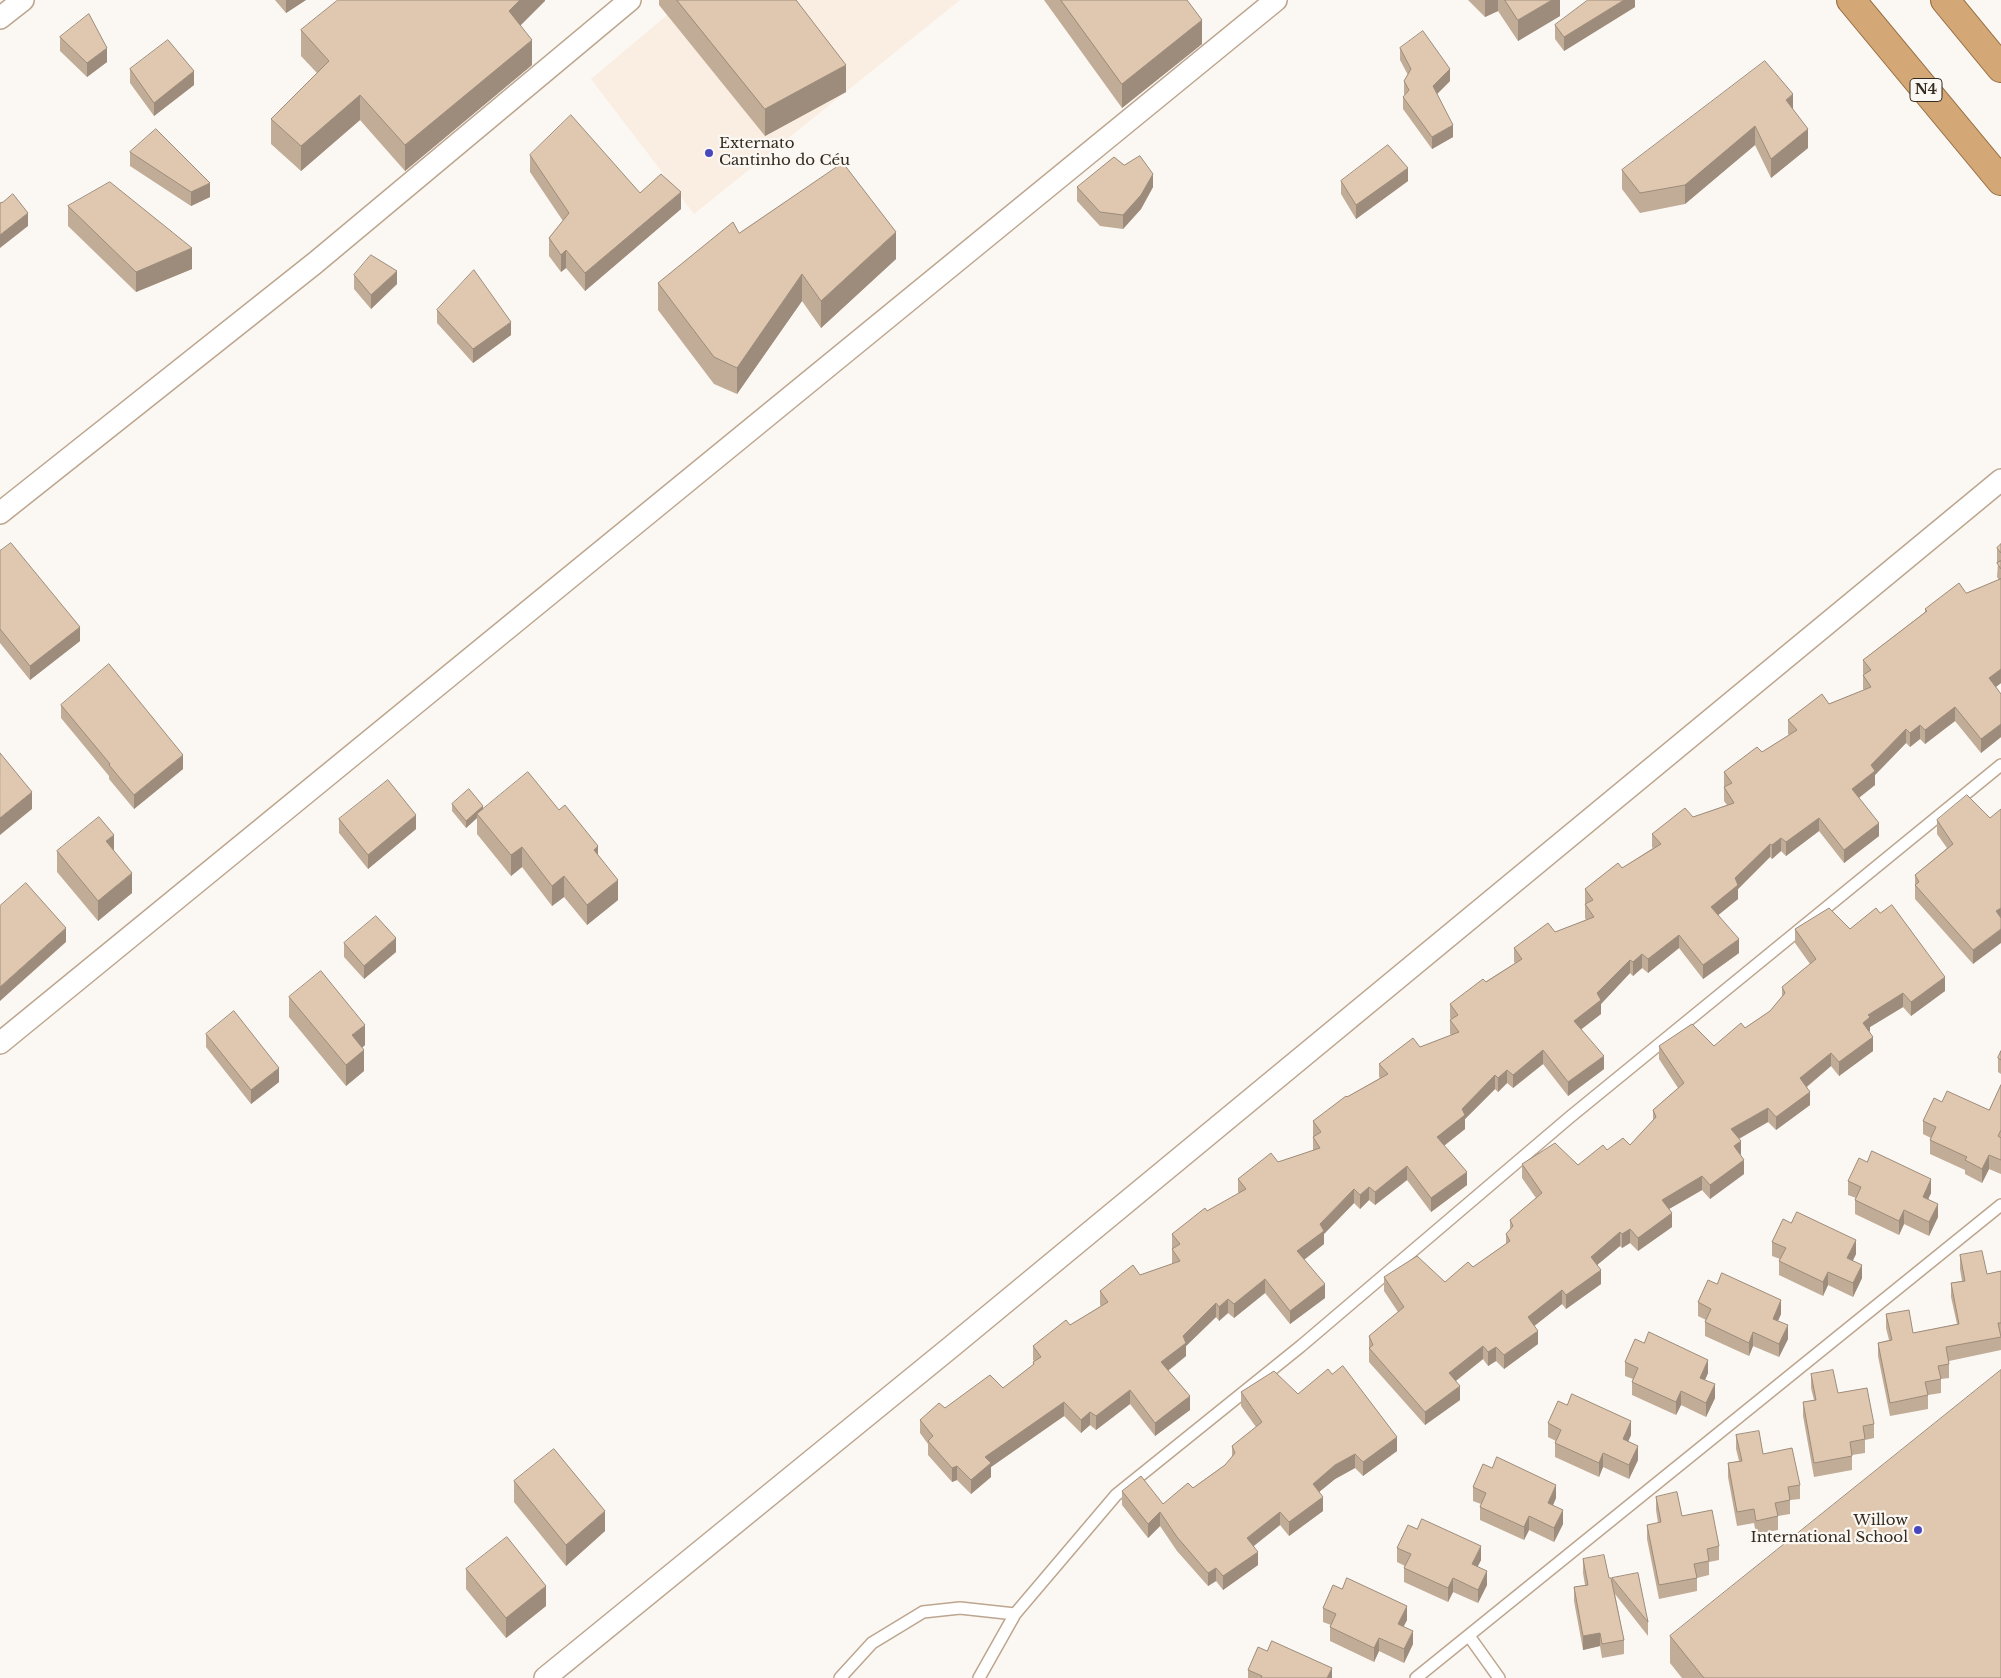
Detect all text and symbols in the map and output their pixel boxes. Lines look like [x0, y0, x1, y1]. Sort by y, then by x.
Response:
road number: N4 [1910, 78, 1942, 102]
place label: Externato Cantinho do Céu [719, 135, 850, 170]
marker: Externato Cantinho do Céu [703, 147, 715, 159]
place label: Willow International School [1750, 1512, 1908, 1547]
marker: Willow International School [1912, 1524, 1924, 1536]

